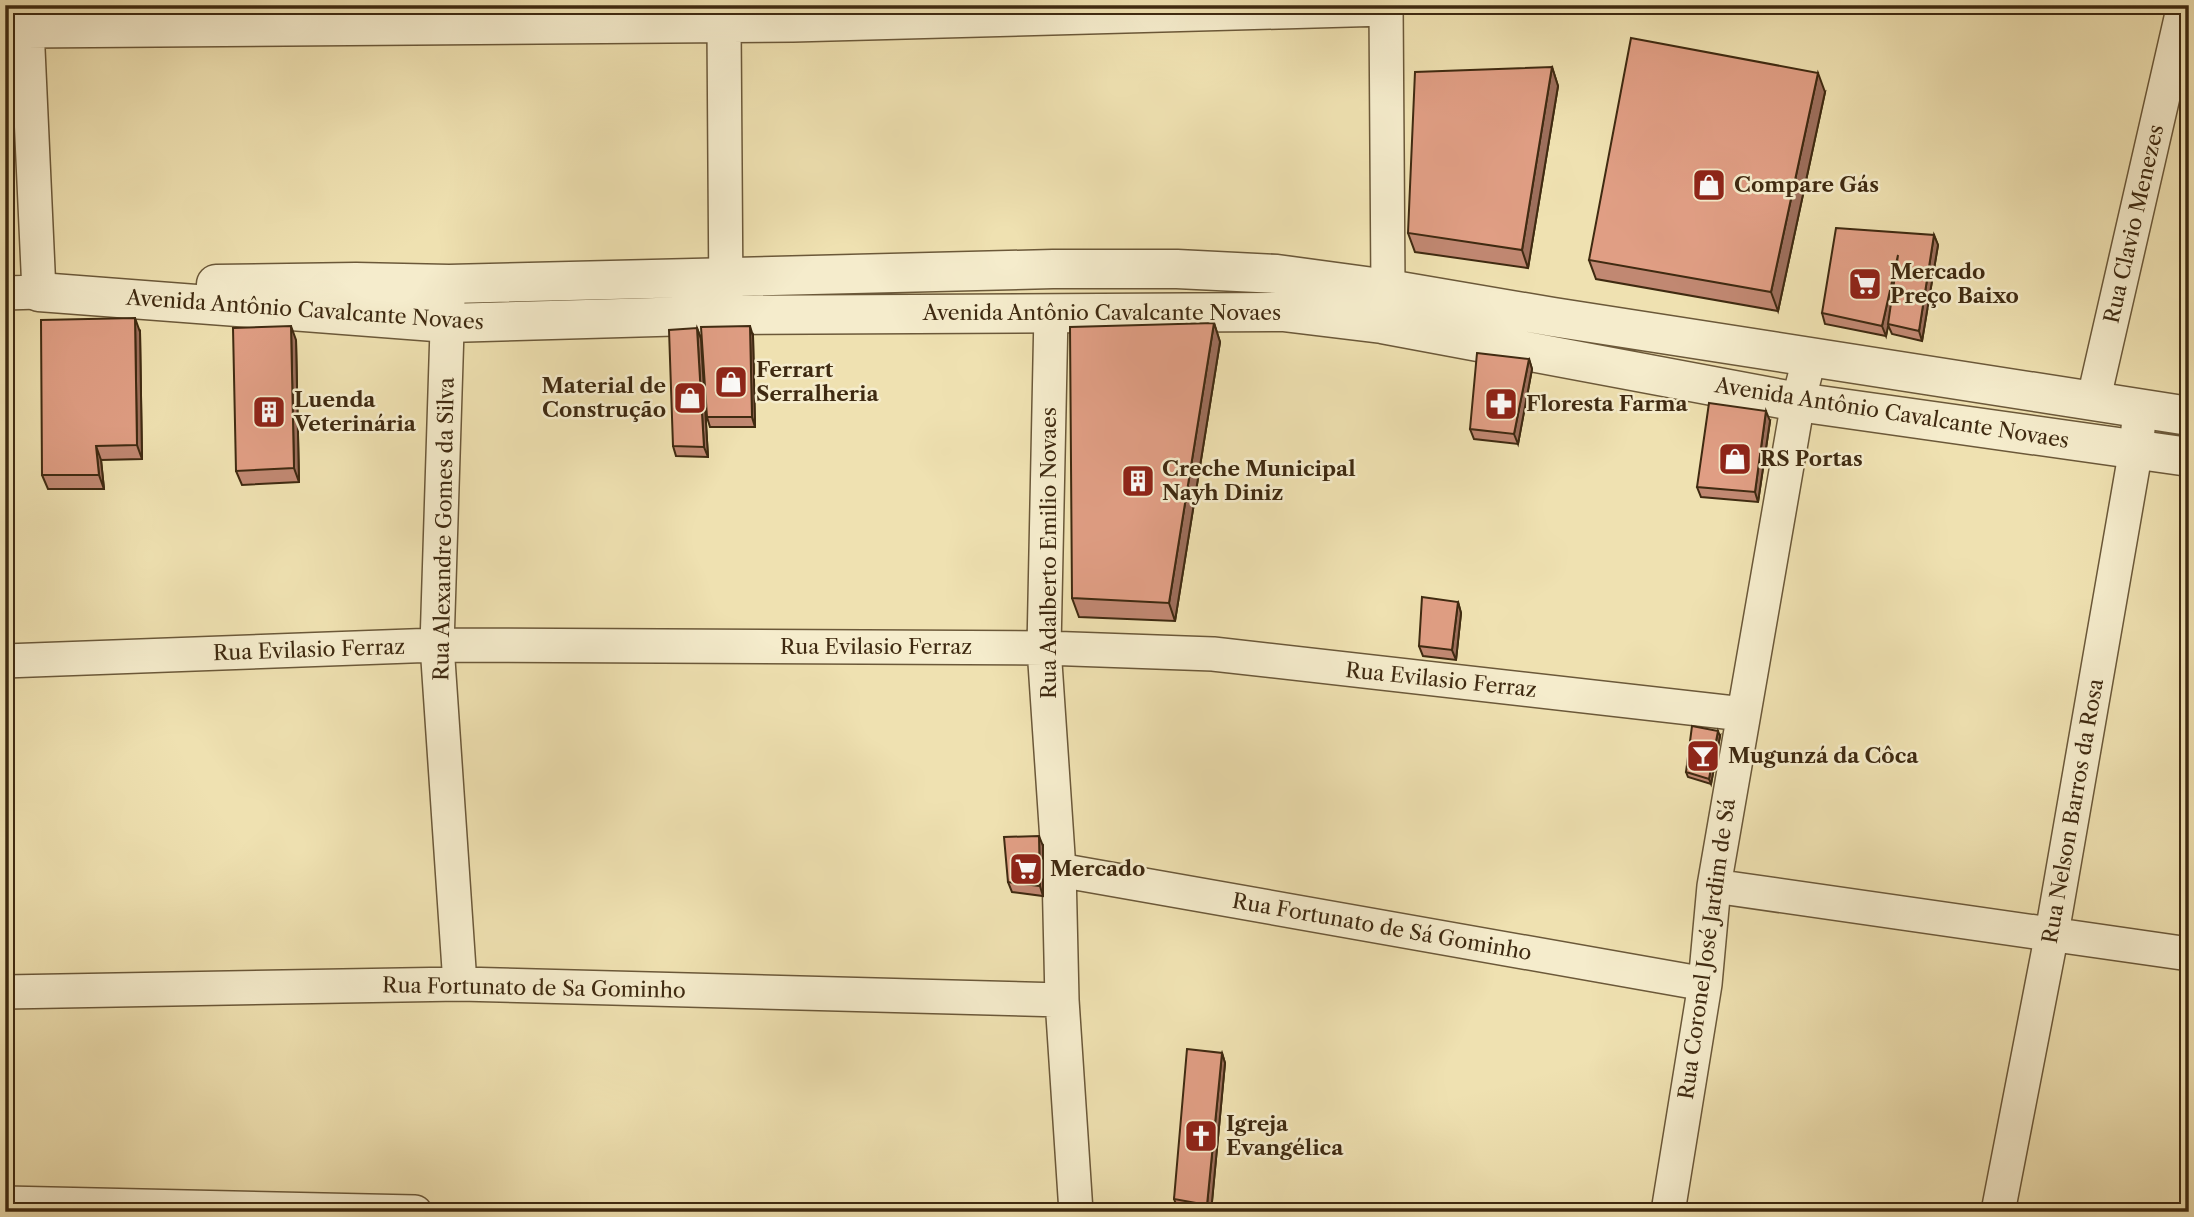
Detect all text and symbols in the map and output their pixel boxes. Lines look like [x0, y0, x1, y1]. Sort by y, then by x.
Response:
street label: Rua Clavio Menezes [2098, 122, 2169, 326]
shop icon: Compare Gás [1690, 166, 1728, 204]
place label: Compare Gás [1734, 172, 1879, 197]
place label: Mercado Preço Baixo [1890, 259, 2019, 308]
supermarket icon: Mercado Preço Baixo [1846, 265, 1884, 303]
street label: Avenida Antônio Cavalcante Novaes [124, 284, 485, 334]
street label: Avenida Antônio Cavalcante Novaes [922, 300, 1281, 325]
place label: Ferrart Serralheria [756, 357, 880, 406]
shop icon: Ferrart Serralheria [712, 363, 750, 401]
street label: Avenida Antônio Cavalcante Novaes [1712, 372, 2071, 453]
place label: Material de Construção [542, 373, 666, 422]
street label: Rua Alexandre Gomes da Silva [428, 376, 459, 681]
shop icon: Material de Construção [671, 379, 709, 417]
pharmacy icon: Floresta Farma [1482, 385, 1520, 423]
place label: Luenda Veterinária [293, 387, 417, 436]
place label: Floresta Farma [1526, 391, 1688, 416]
building icon: Luenda Veterinária [250, 393, 288, 431]
street label: Rua Adalberto Emilio Novaes [1036, 407, 1061, 699]
shop icon: RS Portas [1716, 440, 1754, 478]
place label: RS Portas [1760, 446, 1863, 471]
place label: Creche Municipal Nayh Diniz [1162, 456, 1356, 505]
building icon: Creche Municipal Nayh Diniz [1119, 462, 1157, 500]
street label: Rua Evilasio Ferraz [212, 634, 405, 665]
street label: Rua Evilasio Ferraz [780, 634, 972, 659]
street label: Rua Evilasio Ferraz [1344, 657, 1538, 702]
street label: Rua Nelson Barros da Rosa [2037, 676, 2108, 945]
bar icon: Mugunzá da Côca [1684, 737, 1722, 775]
place label: Mugunzá da Côca [1728, 743, 1919, 768]
street label: Rua Coronel José Jardim de Sá [1673, 796, 1740, 1101]
supermarket icon: Mercado [1007, 850, 1045, 888]
place label: Mercado [1050, 856, 1145, 881]
street label: Rua Fortunato de Sá Gominho [1230, 888, 1534, 965]
street label: Rua Fortunato de Sa Gominho [382, 972, 686, 1003]
place label: Igreja Evangélica [1226, 1111, 1344, 1160]
church icon: Igreja Evangélica [1182, 1117, 1220, 1155]

